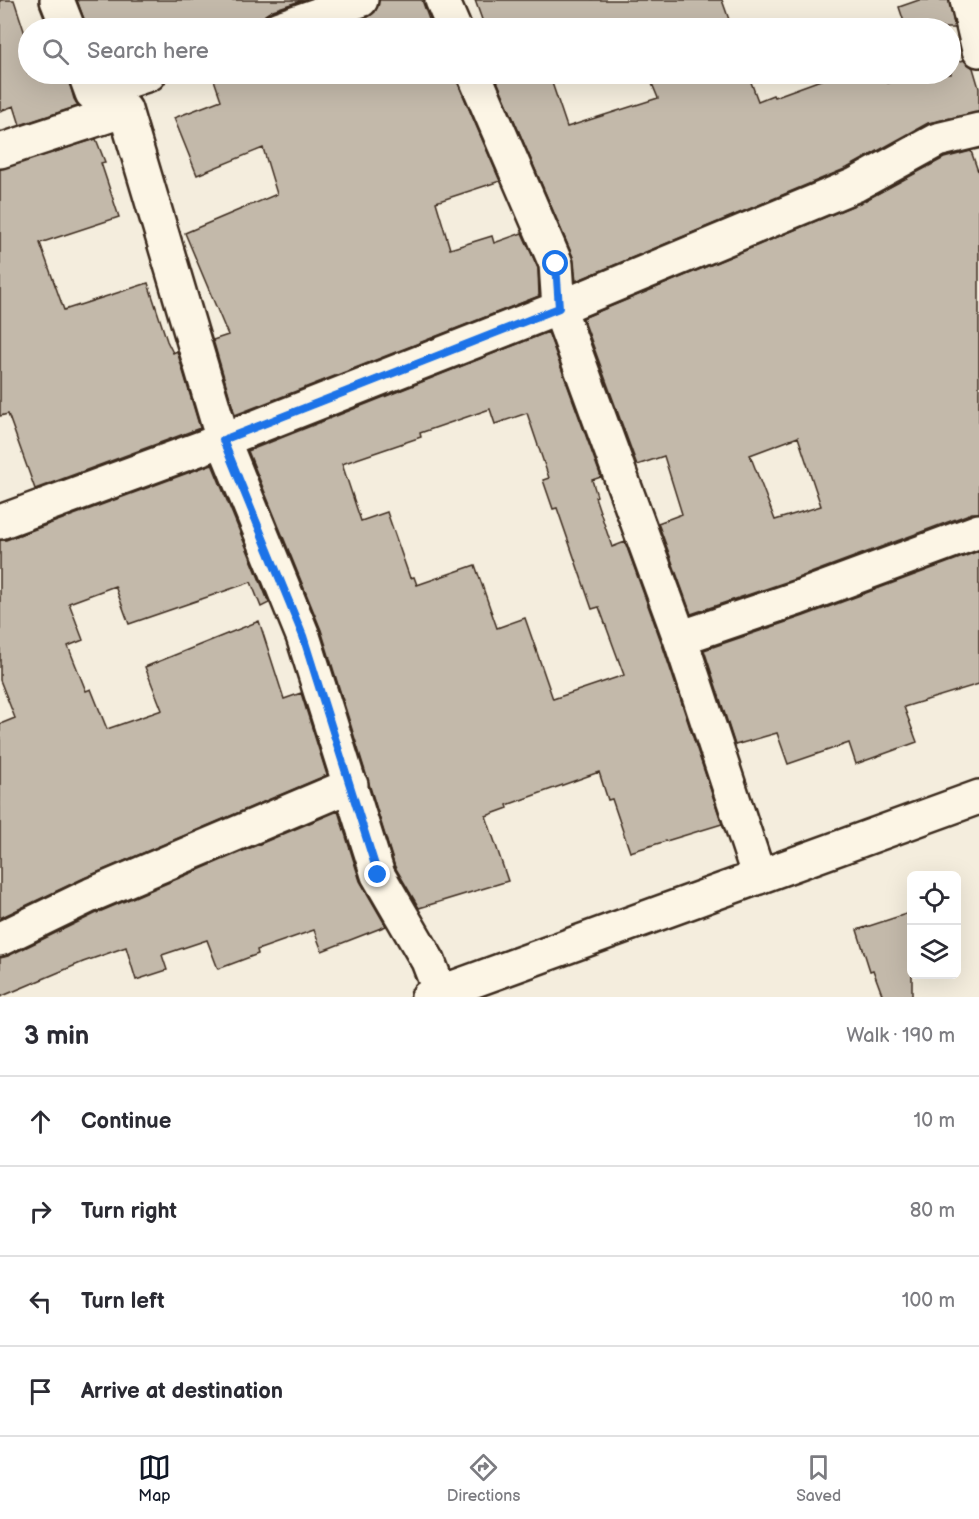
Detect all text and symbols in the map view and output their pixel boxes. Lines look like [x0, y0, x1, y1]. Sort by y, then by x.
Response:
search box [18, 18, 961, 84]
icon: search [39, 35, 72, 68]
text: Search here [87, 38, 209, 65]
route start [542, 250, 568, 276]
route end [364, 861, 390, 887]
map controls [907, 871, 961, 979]
button: locate [907, 871, 961, 925]
button: layers [907, 925, 961, 979]
text: 3 min [24, 1021, 89, 1052]
text: Walk · 190 m [846, 1024, 955, 1048]
icon: ahead [24, 1105, 57, 1138]
text: Continue [81, 1108, 171, 1135]
text: 10 m [914, 1109, 955, 1133]
icon: right [24, 1195, 57, 1228]
text: Turn right [81, 1198, 177, 1225]
text: 80 m [910, 1199, 955, 1223]
icon: left [24, 1285, 57, 1318]
text: Turn left [81, 1288, 165, 1315]
text: 100 m [902, 1289, 955, 1313]
icon: arrive [24, 1375, 57, 1408]
text: Arrive at destination [81, 1378, 283, 1405]
tab: Map [138, 1451, 171, 1506]
tab: Directions [447, 1451, 520, 1506]
tab: Saved [796, 1451, 841, 1506]

